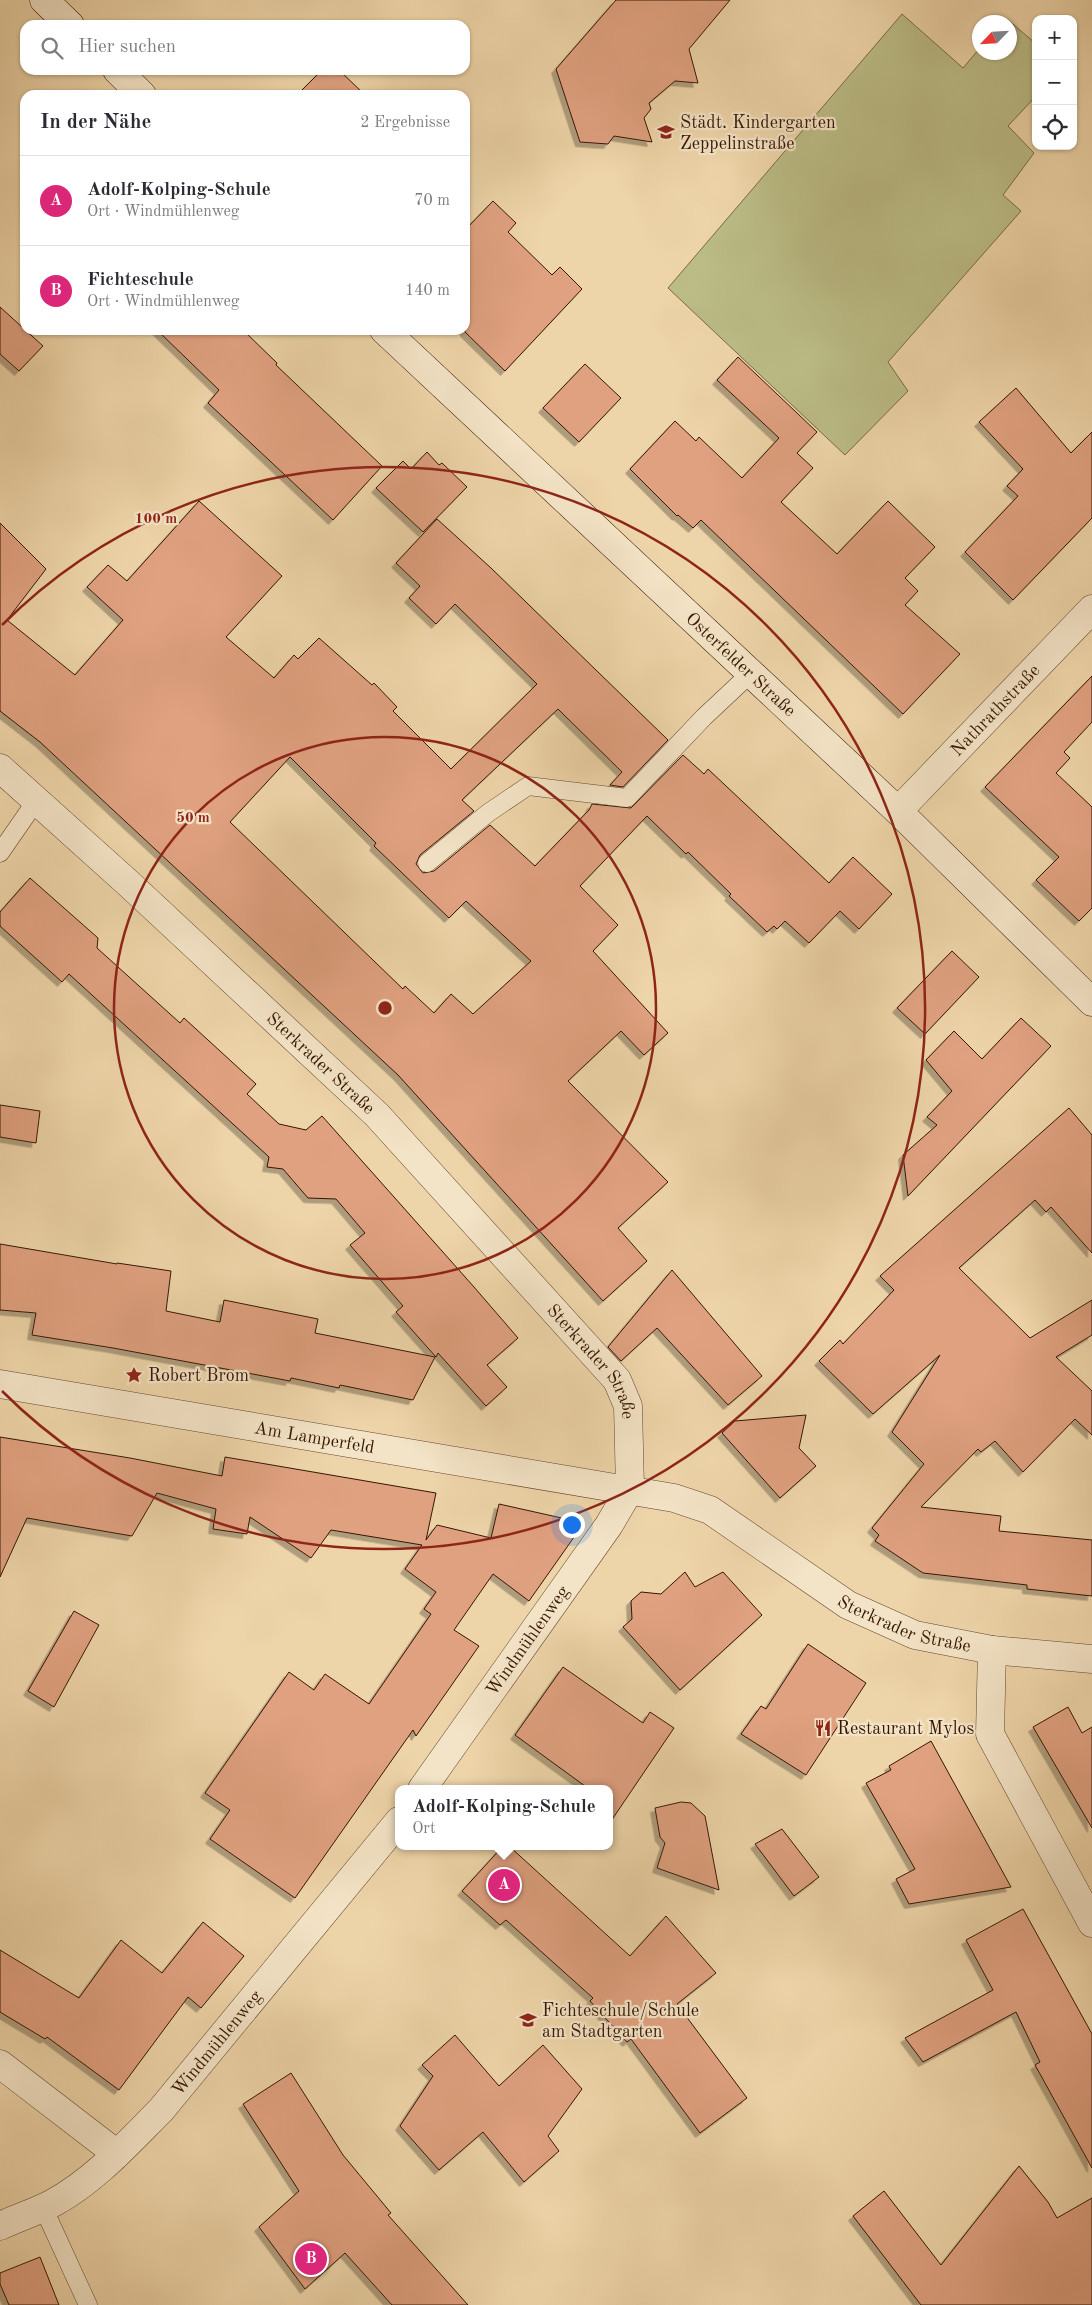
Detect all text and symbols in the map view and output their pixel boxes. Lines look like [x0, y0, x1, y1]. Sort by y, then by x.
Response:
north arrow [972, 15, 1017, 60]
map controls [1032, 15, 1077, 150]
button: + [1032, 15, 1077, 60]
search box [20, 20, 470, 75]
icon: search [38, 34, 66, 62]
text: Hier suchen [78, 38, 176, 57]
button: − [1032, 60, 1077, 105]
button: locate [1032, 105, 1077, 150]
text: In der Nähe [40, 112, 151, 133]
place label: Städt. Kindergarten Zeppelinstraße [680, 114, 836, 153]
text: 2 Ergebnisse [360, 115, 450, 131]
school or university icon: Städt. Kindergarten Zeppelinstraße [656, 122, 676, 142]
text: Adolf-Kolping-Schule [87, 181, 271, 200]
text: A [50, 193, 62, 209]
text: 70 m [414, 193, 450, 209]
text: Ort · Windmühlenweg [87, 204, 239, 220]
text: Fichteschule [87, 271, 194, 290]
text: B [50, 283, 62, 299]
text: 140 m [405, 283, 450, 299]
text: Ort · Windmühlenweg [87, 294, 239, 310]
text: 100 m [135, 512, 177, 527]
street label: Osterfelder Straße [682, 609, 799, 720]
street label: Nathrathstraße [948, 661, 1044, 760]
text: 50 m [176, 811, 210, 826]
centre of rings [376, 999, 394, 1017]
street label: Sterkrader Straße [263, 1009, 378, 1118]
street label: Sterkrader Straße [543, 1301, 636, 1419]
place icon: Robert Brom [124, 1365, 144, 1385]
place label: Robert Brom [148, 1367, 249, 1385]
street label: Am Lamperfeld [253, 1419, 376, 1457]
your location [559, 1512, 585, 1538]
street label: Windmühlenweg [483, 1583, 573, 1699]
street label: Sterkrader Straße [834, 1593, 972, 1656]
restaurant icon: Restaurant Mylos [813, 1718, 833, 1738]
place label: Restaurant Mylos [837, 1720, 975, 1738]
popup [395, 1785, 613, 1850]
text: Adolf-Kolping-Schule [412, 1798, 596, 1817]
text: Ort [412, 1821, 436, 1837]
pin: A [488, 1866, 520, 1904]
street label: Windmühlenweg [169, 1987, 266, 2099]
place label: Fichteschule/Schule am Stadtgarten [542, 2002, 699, 2041]
school or university icon: Fichteschule/Schule am Stadtgarten [518, 2010, 538, 2030]
pin: B [295, 2240, 327, 2278]

